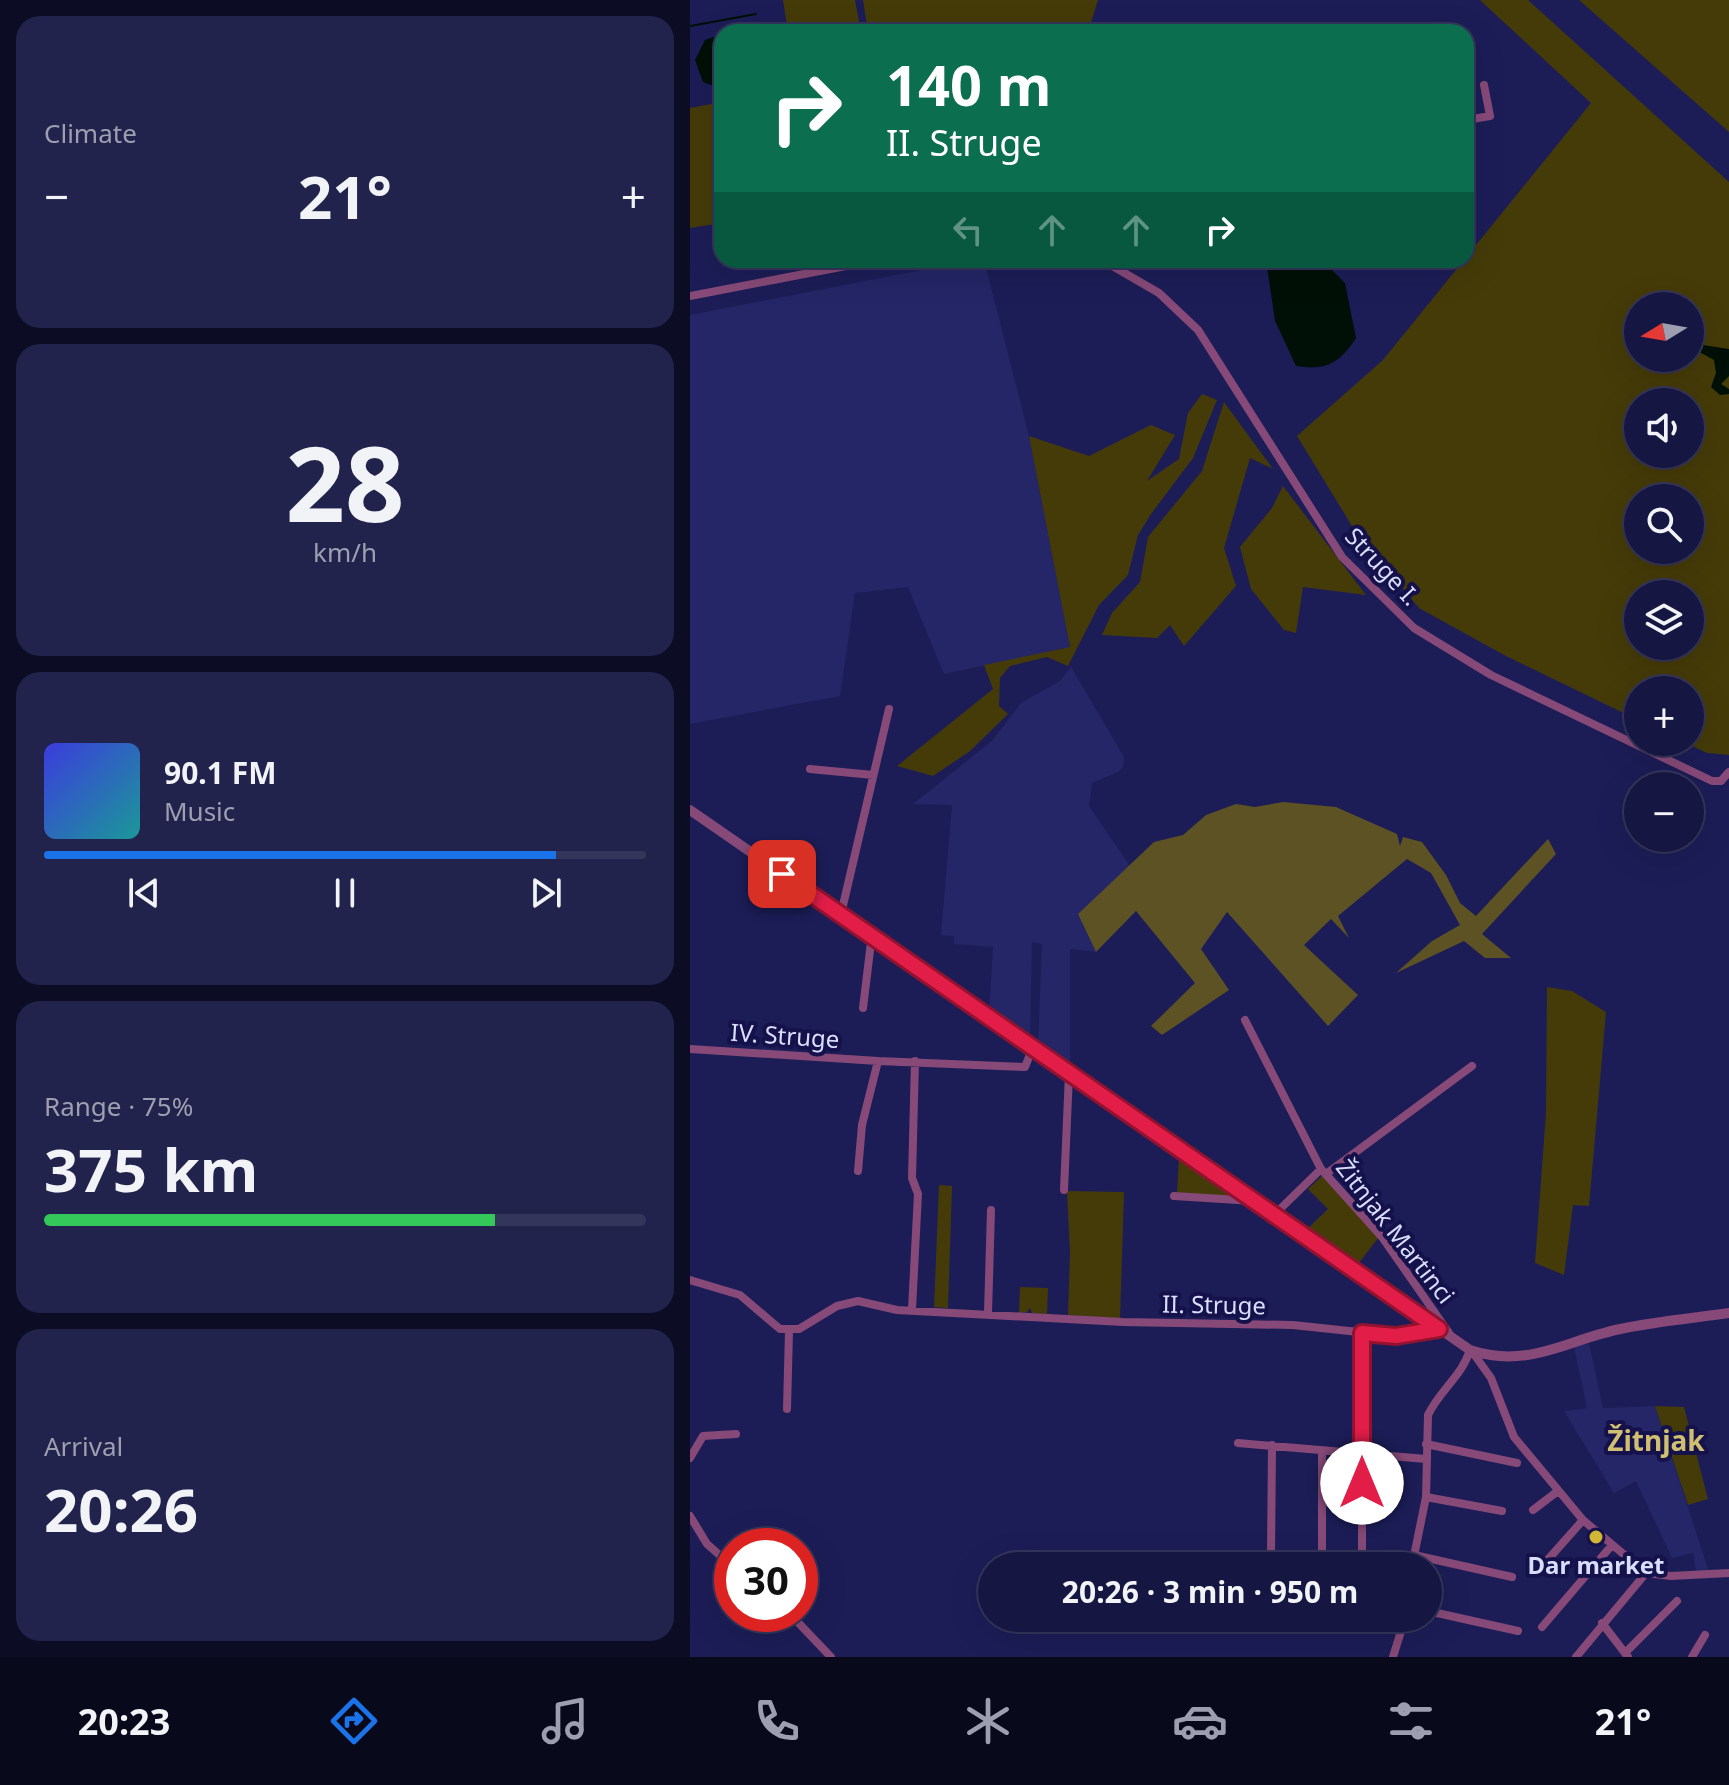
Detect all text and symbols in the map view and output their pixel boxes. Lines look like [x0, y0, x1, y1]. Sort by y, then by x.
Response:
text: 140 m [886, 46, 1051, 122]
icon: right [754, 56, 858, 160]
text: Climate [44, 115, 137, 151]
text: II. Struge [886, 118, 1042, 167]
text: 21° [298, 155, 392, 237]
text: − [44, 166, 69, 226]
text: + [621, 166, 646, 226]
icon: left [946, 208, 990, 252]
icon: ahead [1030, 208, 1074, 252]
icon: ahead [1114, 208, 1158, 252]
icon: right [1198, 208, 1242, 252]
north arrow [1624, 292, 1704, 372]
map controls [1624, 292, 1704, 852]
button: sound [1624, 388, 1704, 468]
text: 28 [286, 411, 404, 552]
button: search [1624, 484, 1704, 564]
street label: Struge I. [1338, 520, 1428, 612]
text: km/h [313, 534, 377, 570]
button: layers [1624, 580, 1704, 660]
button: + [1624, 676, 1704, 756]
text: 90.1 FM [164, 752, 276, 793]
button: − [1624, 772, 1704, 852]
text: Music [164, 793, 235, 829]
pin [748, 840, 816, 908]
icon: arrive [760, 852, 804, 896]
icon: previous [122, 871, 166, 915]
icon: pause [323, 871, 367, 915]
icon: next [524, 871, 568, 915]
street label: IV. Struge [730, 1015, 840, 1055]
text: Range · 75% [44, 1088, 193, 1124]
text: 375 km [44, 1128, 258, 1210]
street label: Žitnjak Martinci [1329, 1152, 1463, 1310]
street label: II. Struge [1162, 1287, 1266, 1321]
district label: Žitnjak [1607, 1421, 1705, 1459]
text: Arrival [44, 1428, 123, 1464]
position arrow [1320, 1441, 1404, 1525]
text: 20:26 [44, 1468, 198, 1550]
speed limit sign: 30 [714, 1528, 818, 1632]
marker: Dar market [1587, 1528, 1605, 1546]
place label: Dar market [1527, 1548, 1665, 1581]
text: 20:26 · 3 min · 950 m [1062, 1571, 1358, 1612]
icon: directions [326, 1693, 382, 1749]
icon: music [537, 1693, 593, 1749]
icon: phone [749, 1693, 805, 1749]
icon: climate [960, 1693, 1016, 1749]
icon: car [1172, 1693, 1228, 1749]
icon: filters [1383, 1693, 1439, 1749]
text: 20:23 [78, 1697, 170, 1746]
text: 21° [1595, 1697, 1651, 1746]

